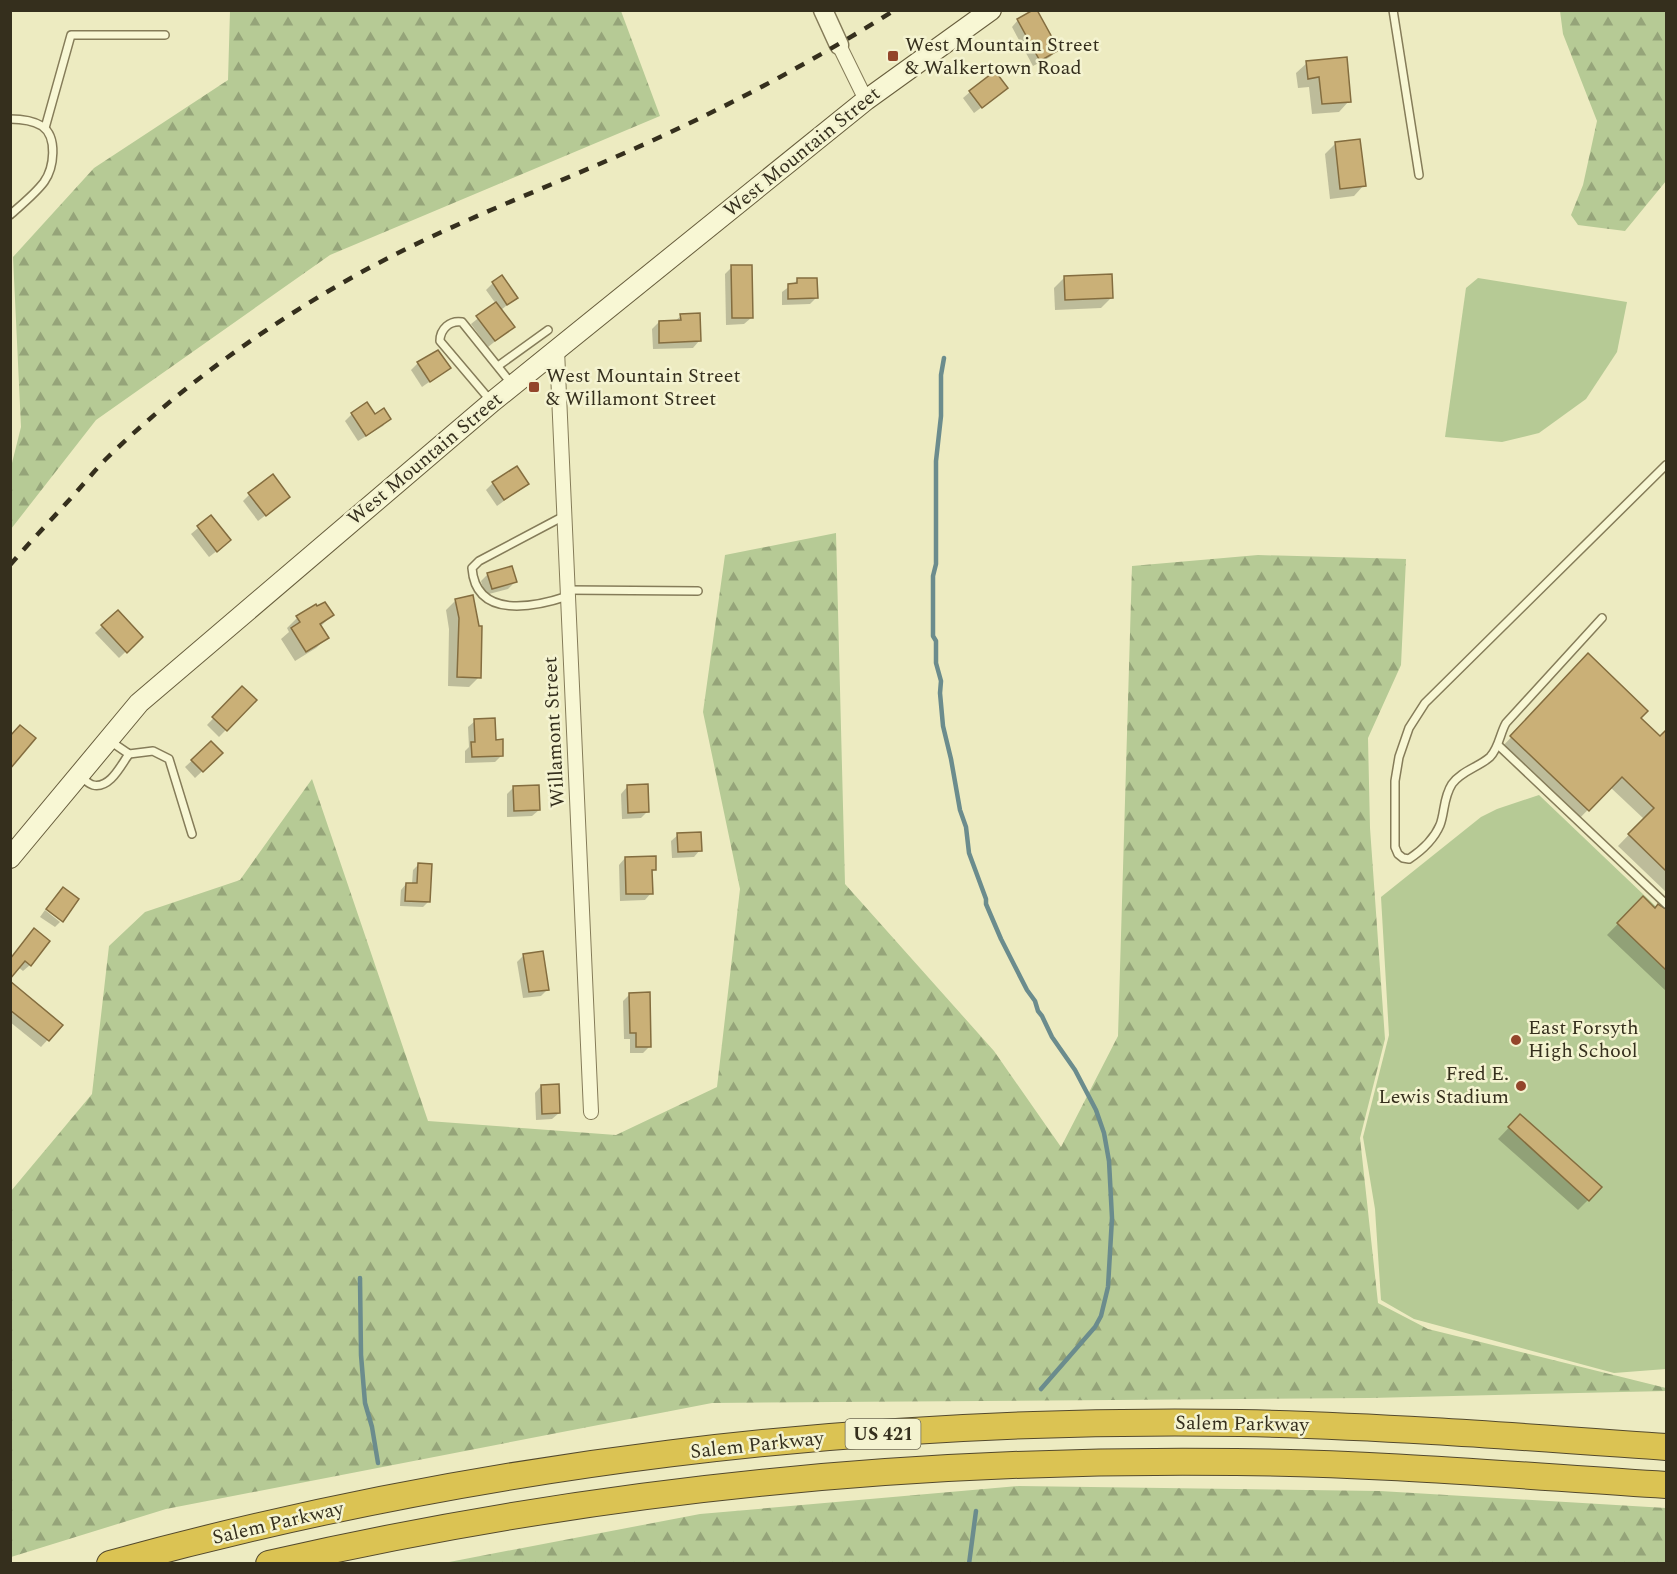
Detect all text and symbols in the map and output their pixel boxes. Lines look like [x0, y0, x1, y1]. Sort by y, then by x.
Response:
place label: West Mountain Street & Walkertown Road [905, 30, 1100, 83]
marker: West Mountain Street & Walkertown Road [886, 49, 900, 63]
street label: West Mountain Street [717, 79, 887, 225]
place label: West Mountain Street & Willamont Street [546, 361, 741, 414]
marker: West Mountain Street & Willamont Street [527, 380, 541, 394]
street label: West Mountain Street [341, 385, 509, 533]
street label: Willamont Street [535, 656, 573, 808]
place label: East Forsyth High School [1528, 1013, 1639, 1066]
marker: East Forsyth High School [1509, 1033, 1523, 1047]
place label: Fred E. Lewis Stadium [1378, 1059, 1509, 1112]
marker: Fred E. Lewis Stadium [1514, 1079, 1528, 1093]
street label: Salem Parkway [1175, 1408, 1311, 1440]
road number: US 421 [846, 1419, 920, 1449]
street label: Salem Parkway [689, 1423, 827, 1467]
street label: Salem Parkway [209, 1493, 348, 1553]

